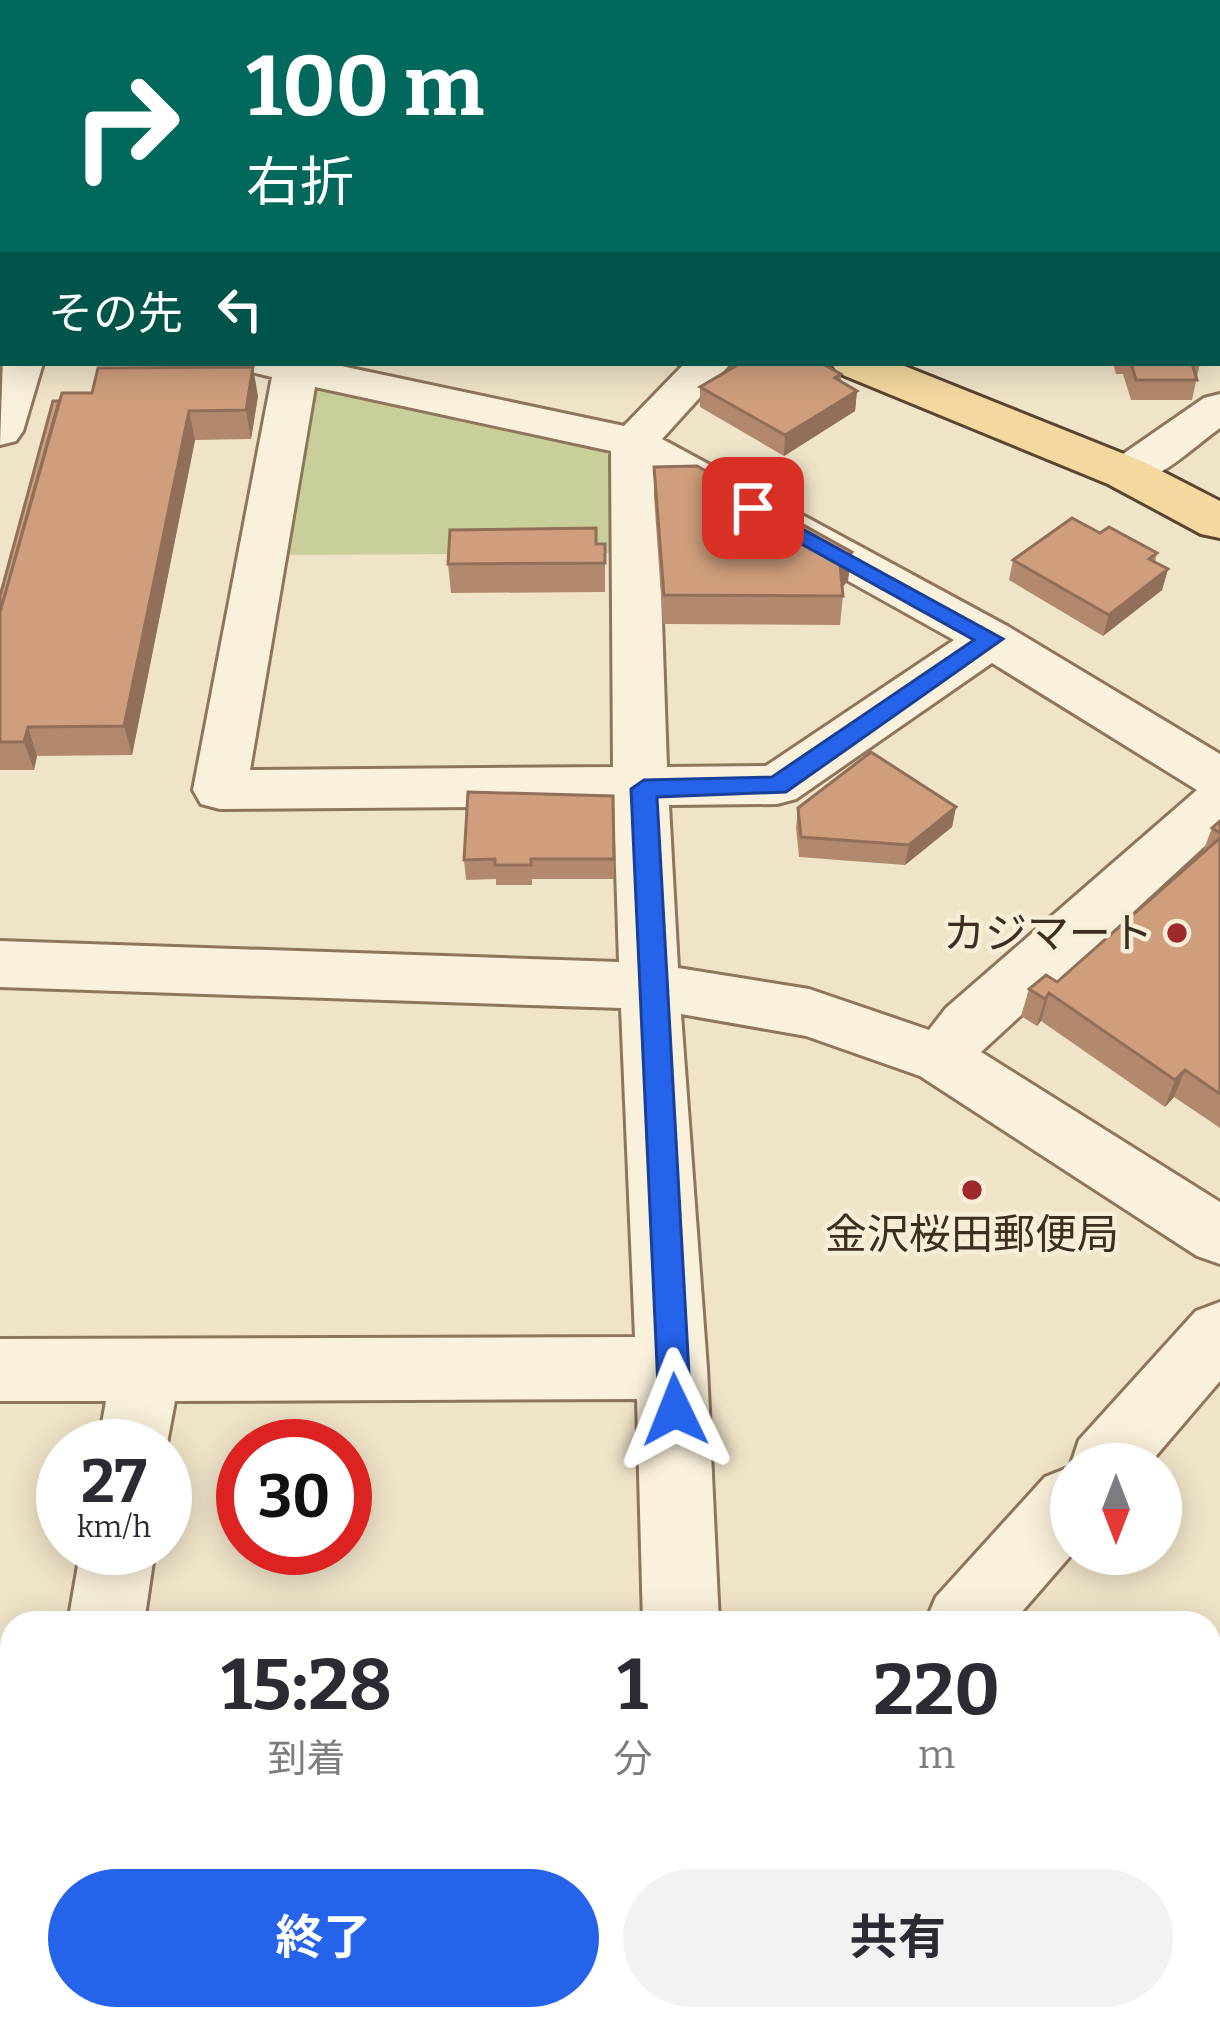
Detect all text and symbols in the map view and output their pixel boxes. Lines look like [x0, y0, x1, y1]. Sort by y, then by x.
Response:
text: 100 m [246, 36, 484, 137]
icon: right [48, 48, 204, 204]
text: 右折 [246, 151, 354, 215]
icon: left [207, 276, 273, 342]
text: その先 [48, 287, 183, 341]
pin [702, 457, 804, 559]
icon: arrive [720, 475, 786, 541]
place label: カジマート [943, 909, 1153, 959]
marker: カジマート [1164, 920, 1190, 946]
marker: 金沢桜田郵便局 [959, 1177, 985, 1203]
place label: 金沢桜田郵便局 [825, 1210, 1119, 1260]
position arrow [612, 1347, 738, 1473]
speed limit sign: 30 [216, 1419, 372, 1575]
north arrow [1050, 1443, 1182, 1575]
map controls [1050, 1443, 1182, 1575]
text: 27 [81, 1446, 147, 1518]
text: km/h [77, 1509, 151, 1545]
text: 15:28 [221, 1642, 392, 1728]
text: 1 [617, 1642, 648, 1728]
text: 220 [873, 1647, 1000, 1733]
text: m [918, 1732, 955, 1778]
text: 到着 [268, 1736, 346, 1782]
text: 分 [613, 1736, 652, 1782]
button: 終了 [48, 1869, 599, 2007]
button: 共有 [623, 1869, 1173, 2007]

